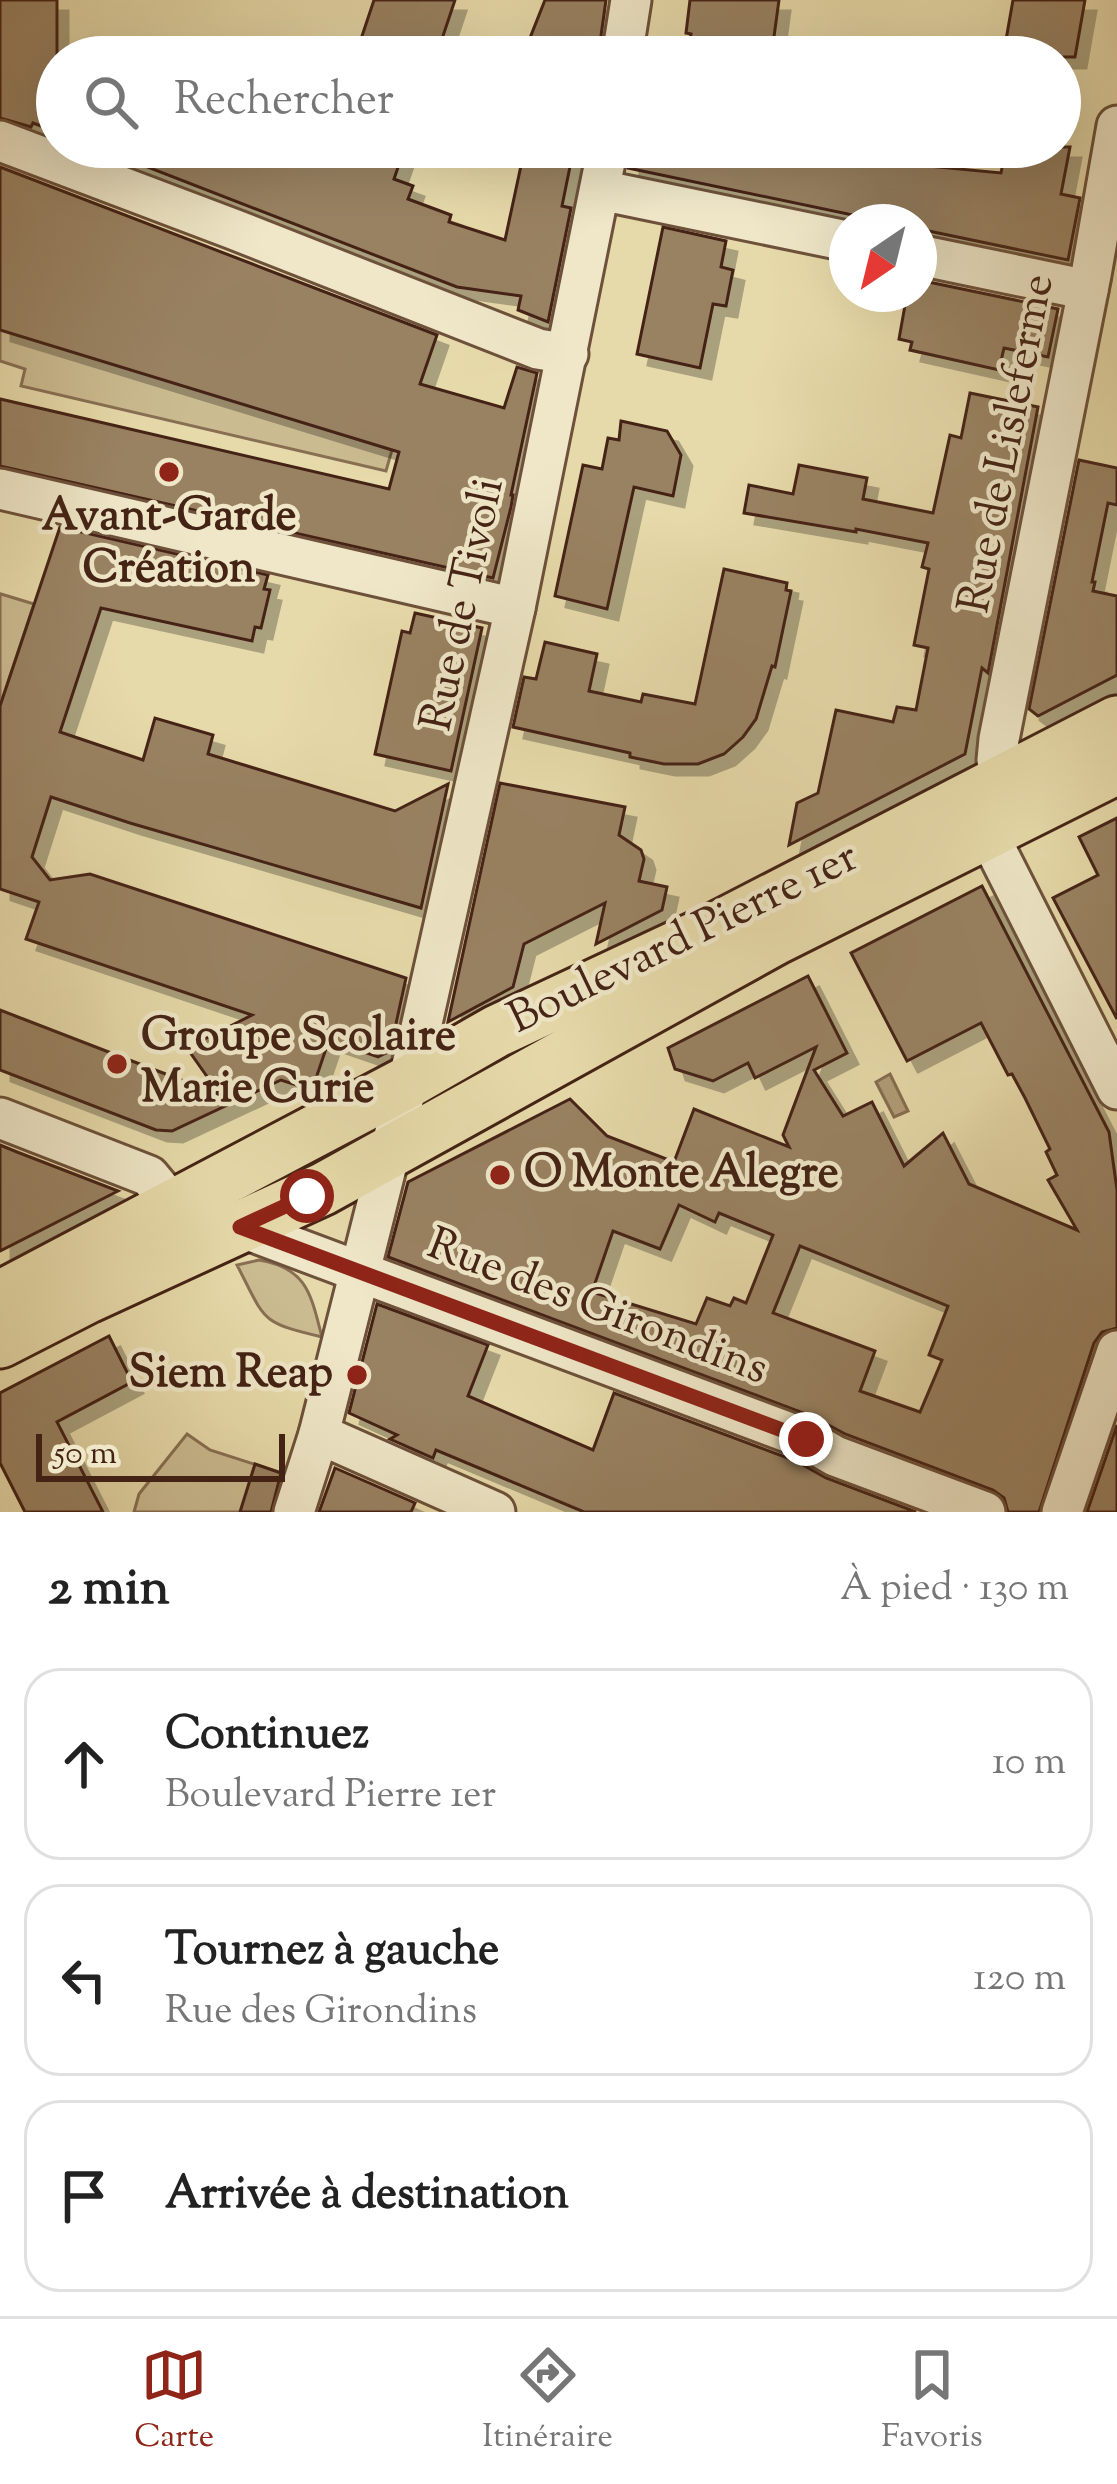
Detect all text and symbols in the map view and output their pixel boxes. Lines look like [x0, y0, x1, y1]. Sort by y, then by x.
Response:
search box [36, 36, 1081, 168]
icon: search [78, 69, 144, 135]
text: Rechercher [174, 70, 394, 135]
north arrow [829, 204, 937, 312]
street label: Rue de Lisleferme [944, 269, 1074, 619]
marker: Avant-Garde Création [156, 459, 182, 485]
street label: Rue de Tivoli [406, 473, 524, 737]
place label: Avant-Garde Création [42, 486, 296, 603]
street label: Boulevard Pierre 1er [498, 827, 870, 1053]
place label: Groupe Scolaire Marie Curie [141, 1006, 456, 1123]
marker: Groupe Scolaire Marie Curie [104, 1051, 130, 1077]
place label: O Monte Alegre [524, 1143, 839, 1208]
marker: O Monte Alegre [487, 1162, 513, 1188]
route start [280, 1169, 334, 1223]
street label: Rue des Girondins [417, 1214, 777, 1404]
place label: Siem Reap [129, 1343, 333, 1408]
marker: Siem Reap [344, 1362, 370, 1388]
route end [779, 1412, 833, 1466]
scale bar [36, 1428, 285, 1481]
text: 50 m [54, 1431, 117, 1479]
text: 2 min [48, 1554, 170, 1627]
text: À pied · 130 m [840, 1562, 1069, 1618]
text: Continuez [165, 1704, 369, 1769]
icon: ahead [51, 1731, 117, 1797]
text: 10 m [992, 1736, 1066, 1792]
text: Boulevard Pierre 1er [165, 1769, 496, 1825]
text: Tournez à gauche [165, 1920, 499, 1985]
icon: left [51, 1947, 117, 2013]
text: 120 m [973, 1952, 1066, 2008]
text: Rue des Girondins [165, 1985, 477, 2041]
icon: arrive [51, 2163, 117, 2229]
text: Arrivée à destination [165, 2164, 569, 2229]
tab: Carte [134, 2342, 214, 2462]
tab: Itinéraire [482, 2342, 613, 2462]
tab: Favoris [881, 2342, 983, 2462]

